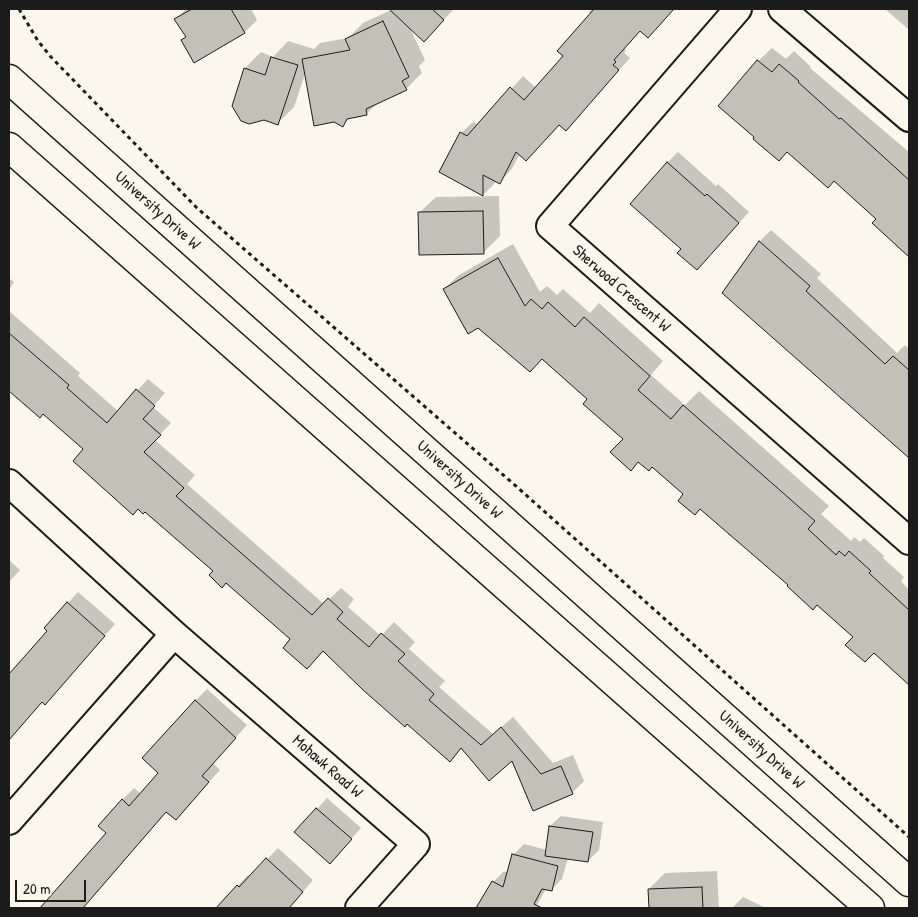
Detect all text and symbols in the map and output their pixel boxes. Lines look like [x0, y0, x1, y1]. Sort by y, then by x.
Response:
street label: University Drive W [110, 168, 204, 254]
street label: Sherwood Crescent W [568, 241, 674, 337]
street label: University Drive W [412, 437, 506, 523]
street label: University Drive W [714, 707, 808, 793]
street label: Mohawk Road W [288, 731, 366, 803]
scale bar [18, 870, 89, 902]
text: 20 m [23, 878, 50, 899]

